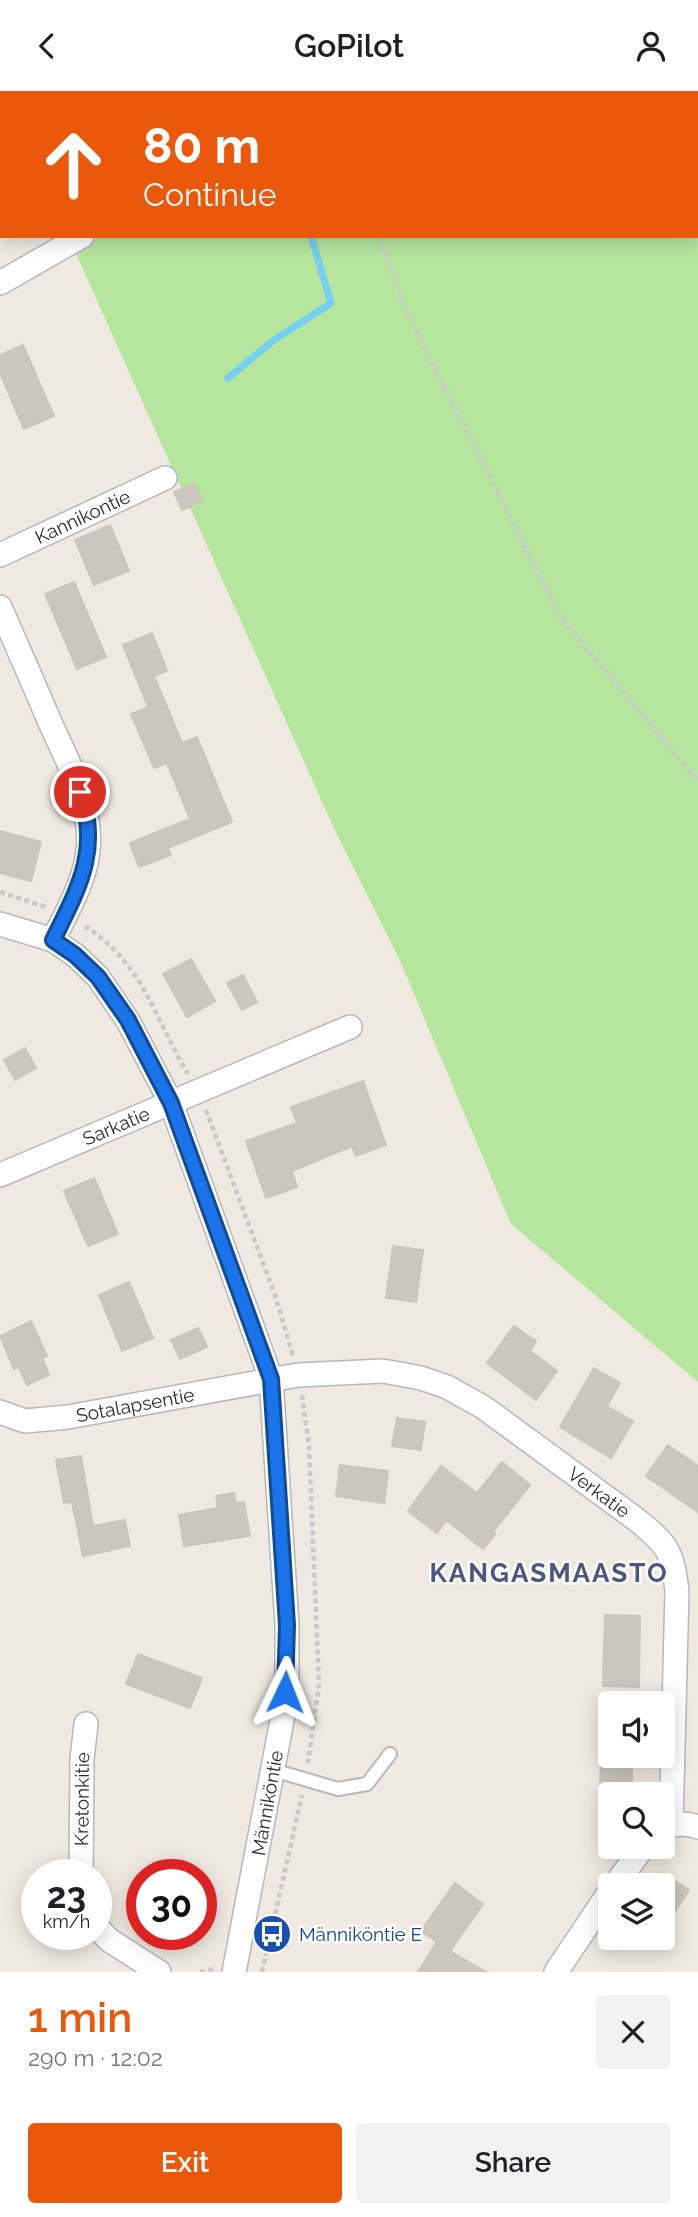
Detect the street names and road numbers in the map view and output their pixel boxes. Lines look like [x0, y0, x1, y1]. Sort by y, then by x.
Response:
street label: Kannikontie [31, 485, 134, 548]
street label: Sarkatie [79, 1102, 153, 1150]
street label: Sotalapsentie [74, 1383, 196, 1426]
street label: Verkatie [564, 1462, 634, 1522]
street label: Männiköntie [247, 1749, 287, 1857]
street label: Kretonkitie [70, 1751, 94, 1846]

